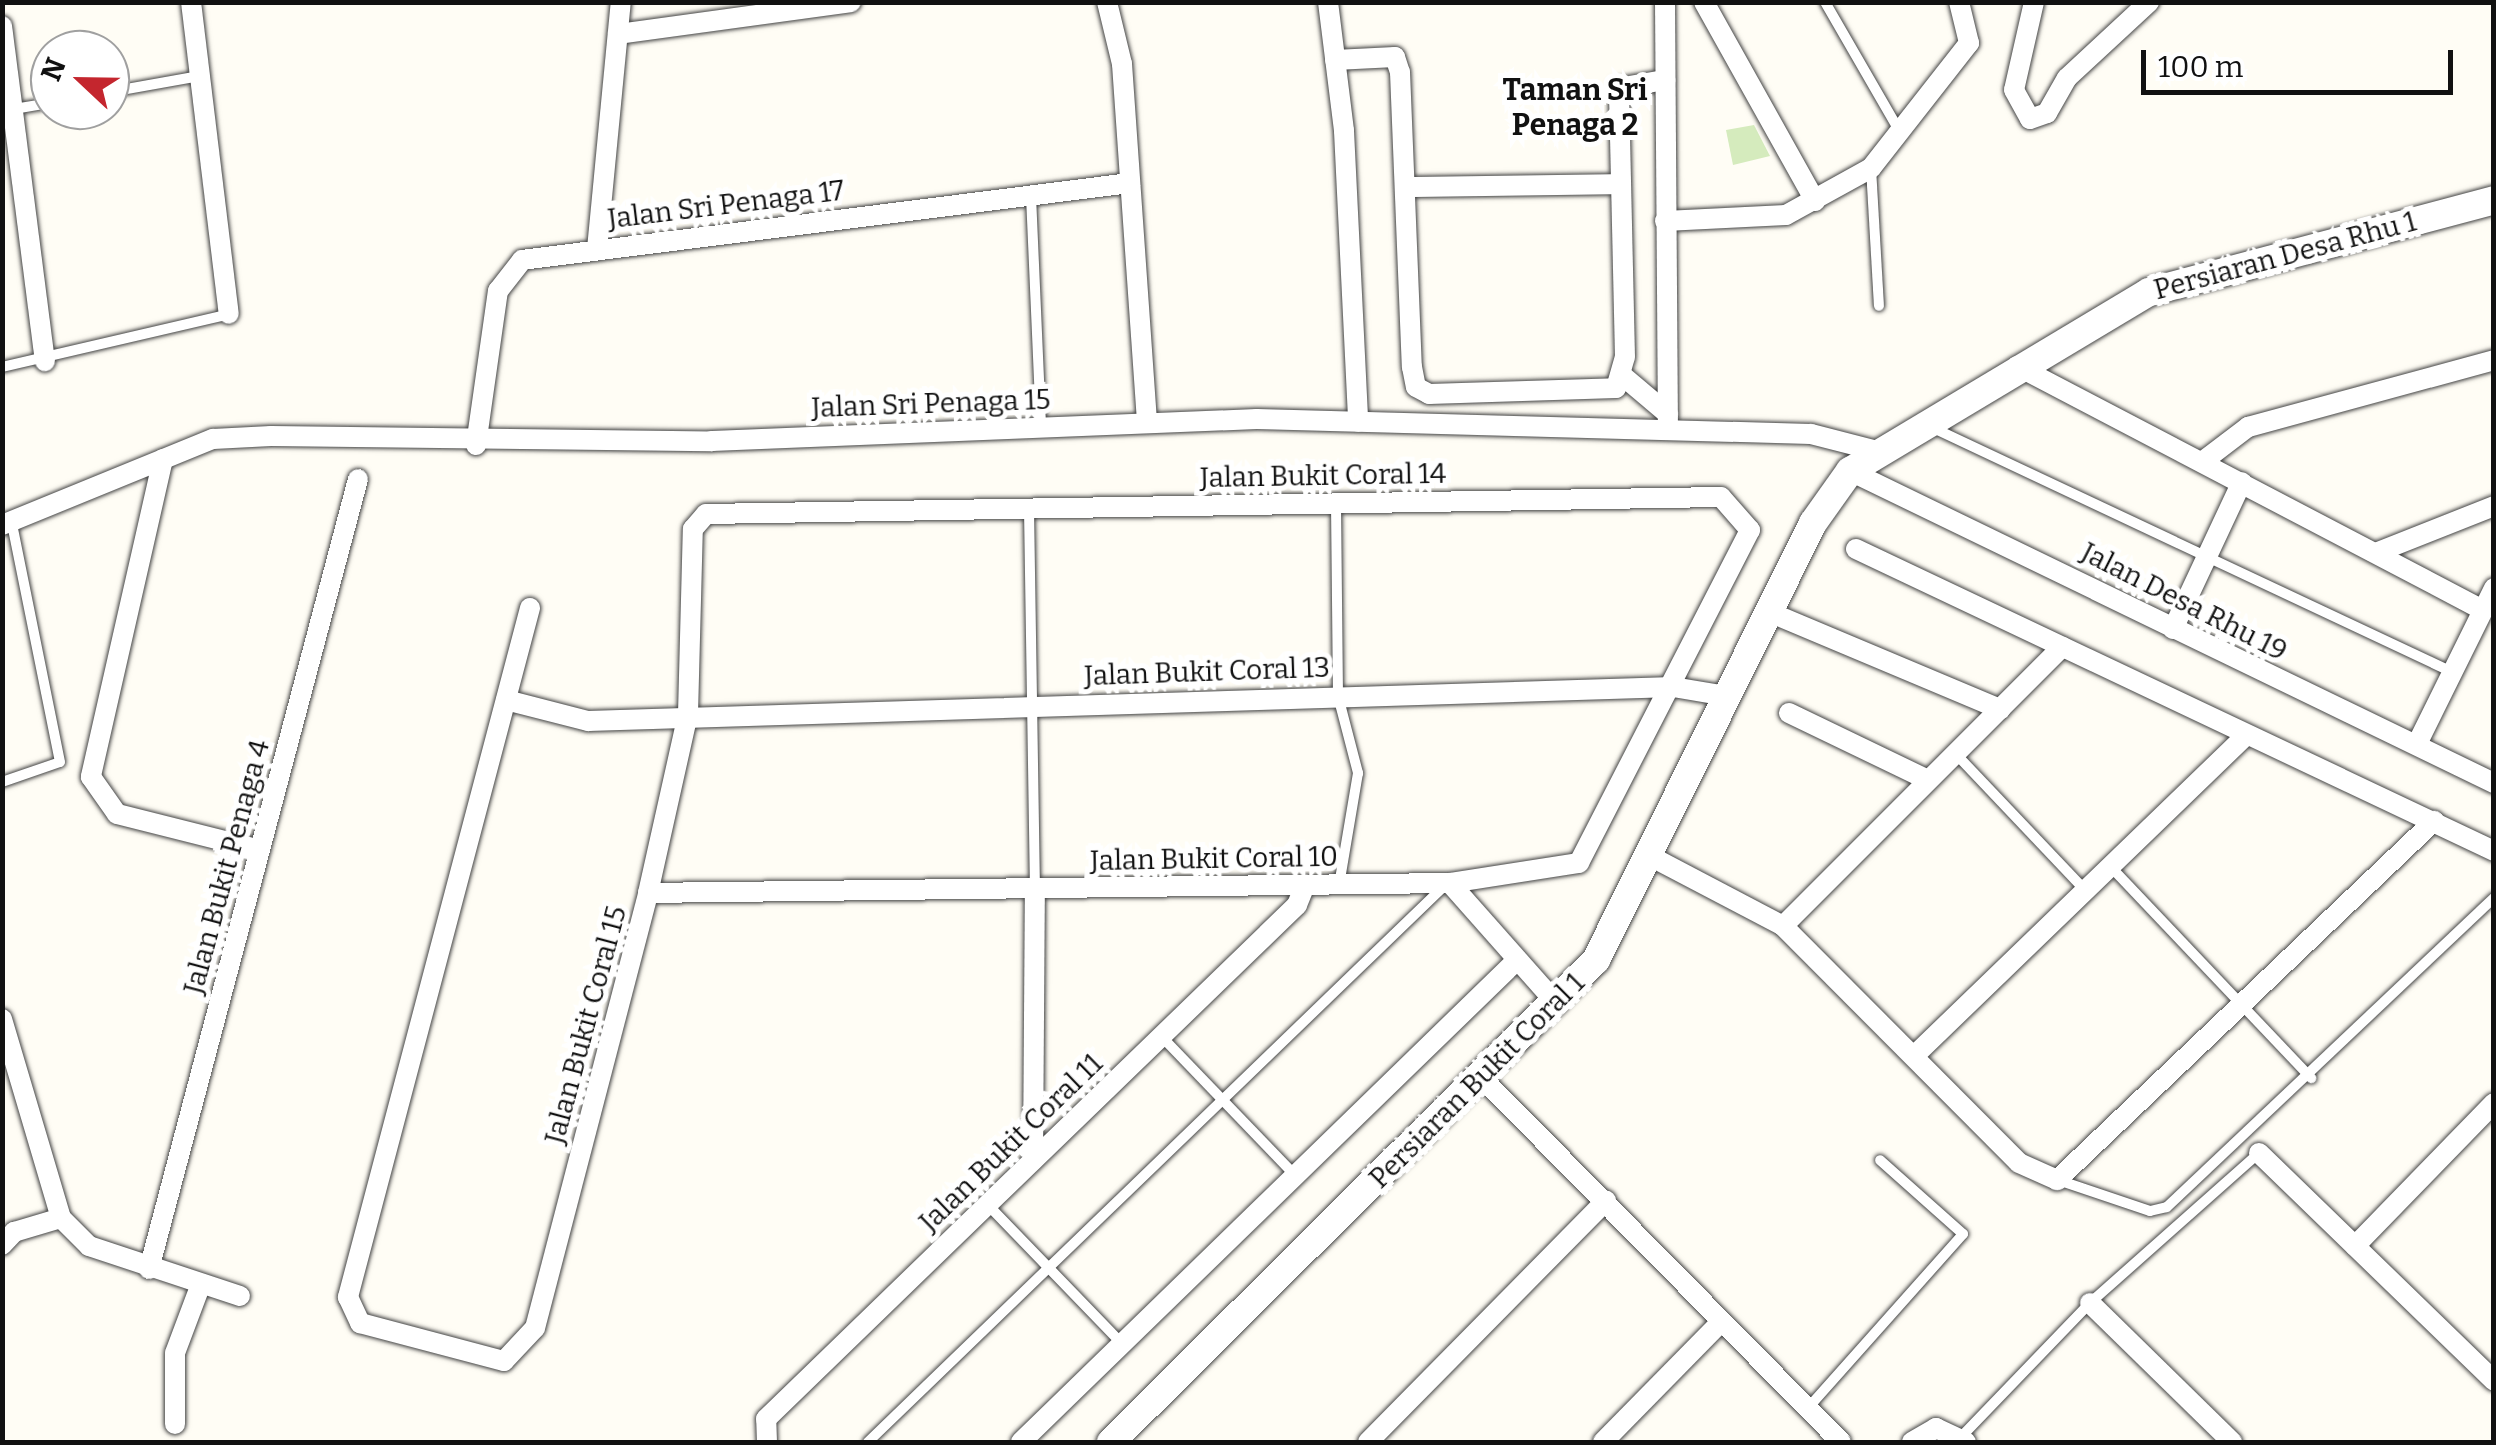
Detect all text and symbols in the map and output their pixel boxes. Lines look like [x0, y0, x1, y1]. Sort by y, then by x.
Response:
north arrow [30, 30, 130, 130]
scale bar [2146, 30, 2458, 92]
text: 100 m [2158, 49, 2243, 85]
text: N [34, 53, 73, 86]
district label: Taman Sri Penaga 2 [1503, 72, 1647, 142]
street label: Jalan Sri Penaga 17 [606, 174, 846, 236]
street label: Persiaran Desa Rhu 1 [2150, 205, 2420, 307]
street label: Jalan Sri Penaga 15 [811, 383, 1051, 425]
street label: Jalan Bukit Coral 14 [1200, 457, 1446, 495]
street label: Jalan Desa Rhu 19 [2076, 536, 2292, 668]
street label: Jalan Bukit Coral 13 [1084, 651, 1330, 693]
street label: Jalan Bukit Penaga 4 [177, 736, 277, 998]
street label: Jalan Bukit Coral 10 [1090, 840, 1338, 878]
street label: Jalan Bukit Coral 15 [538, 902, 634, 1148]
street label: Persiaran Bukit Coral 1 [1363, 967, 1591, 1195]
street label: Jalan Bukit Coral 11 [913, 1047, 1109, 1239]

